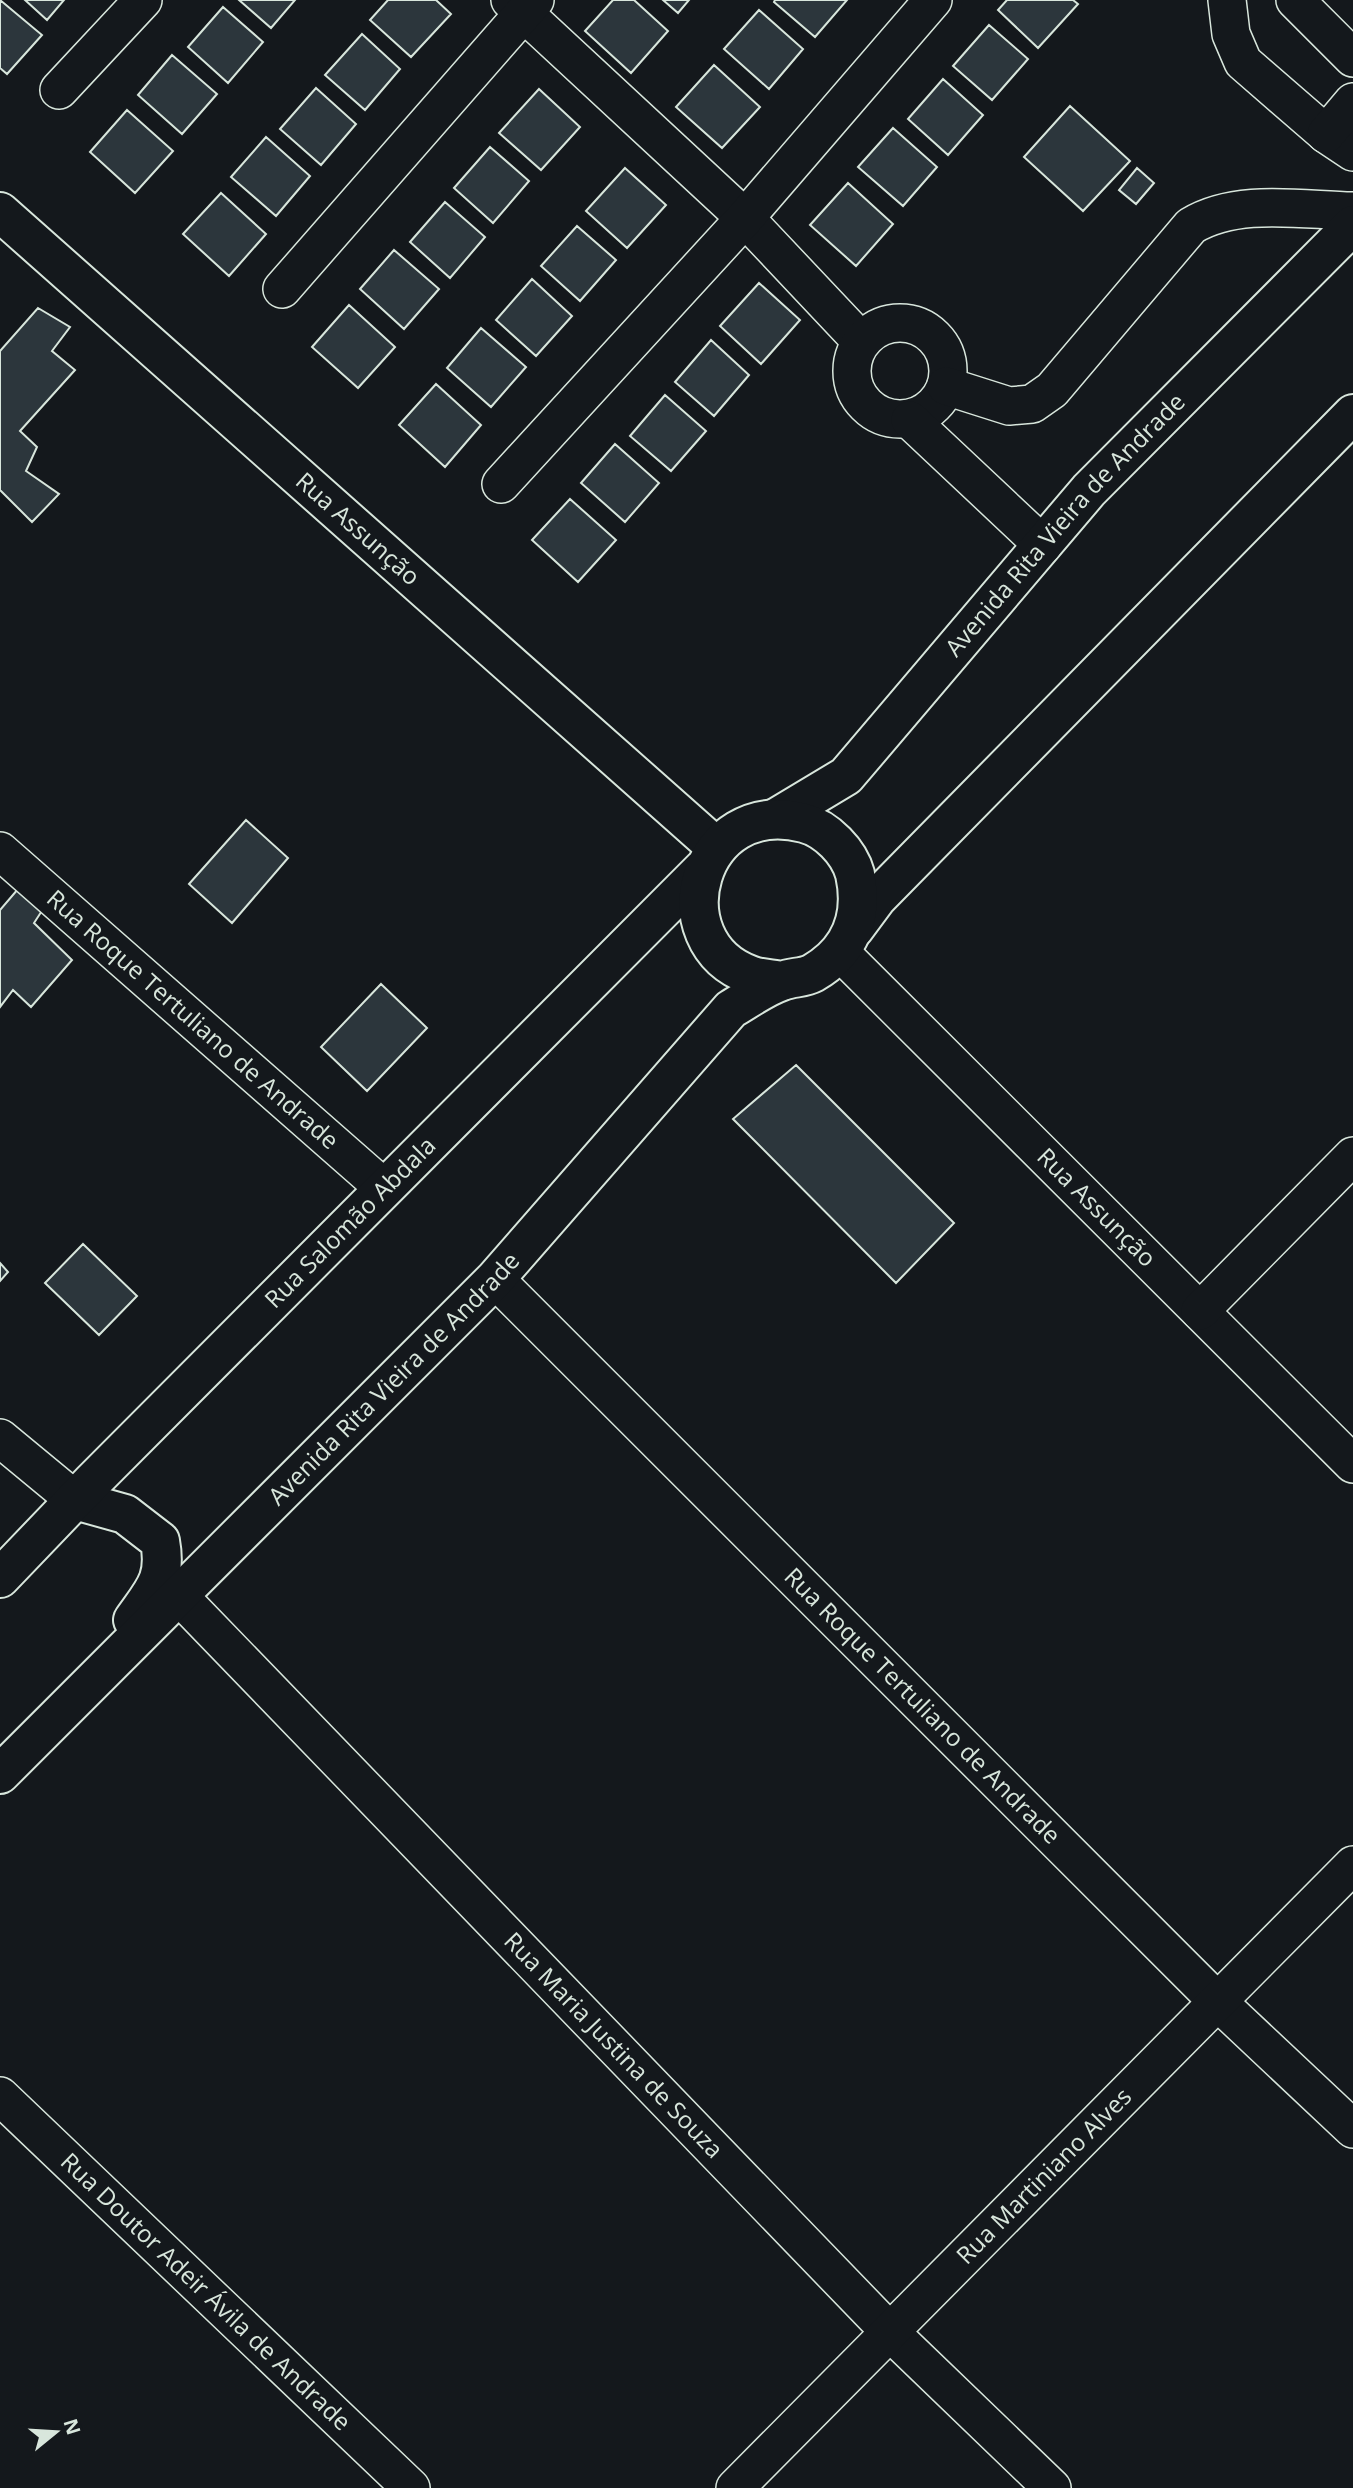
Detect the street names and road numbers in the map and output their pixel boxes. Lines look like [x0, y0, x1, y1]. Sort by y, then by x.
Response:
street label: Avenida Rita Vieira de Andrade [937, 385, 1192, 663]
street label: Rua Assunção [289, 464, 428, 592]
street label: Rua Roque Tertuliano de Andrade [40, 882, 347, 1156]
street label: Rua Salomão Abdala [257, 1129, 442, 1315]
street label: Rua Assunção [1030, 1140, 1164, 1273]
street label: Avenida Rita Vieira de Andrade [260, 1244, 526, 1512]
street label: Rua Roque Tertuliano de Andrade [778, 1560, 1069, 1851]
street label: Rua Maria Justina de Souza [497, 1924, 731, 2165]
street label: Rua Martiniano Alves [948, 2080, 1138, 2271]
street label: Rua Doutor Adeir Ávila de Andrade [54, 2145, 359, 2437]

